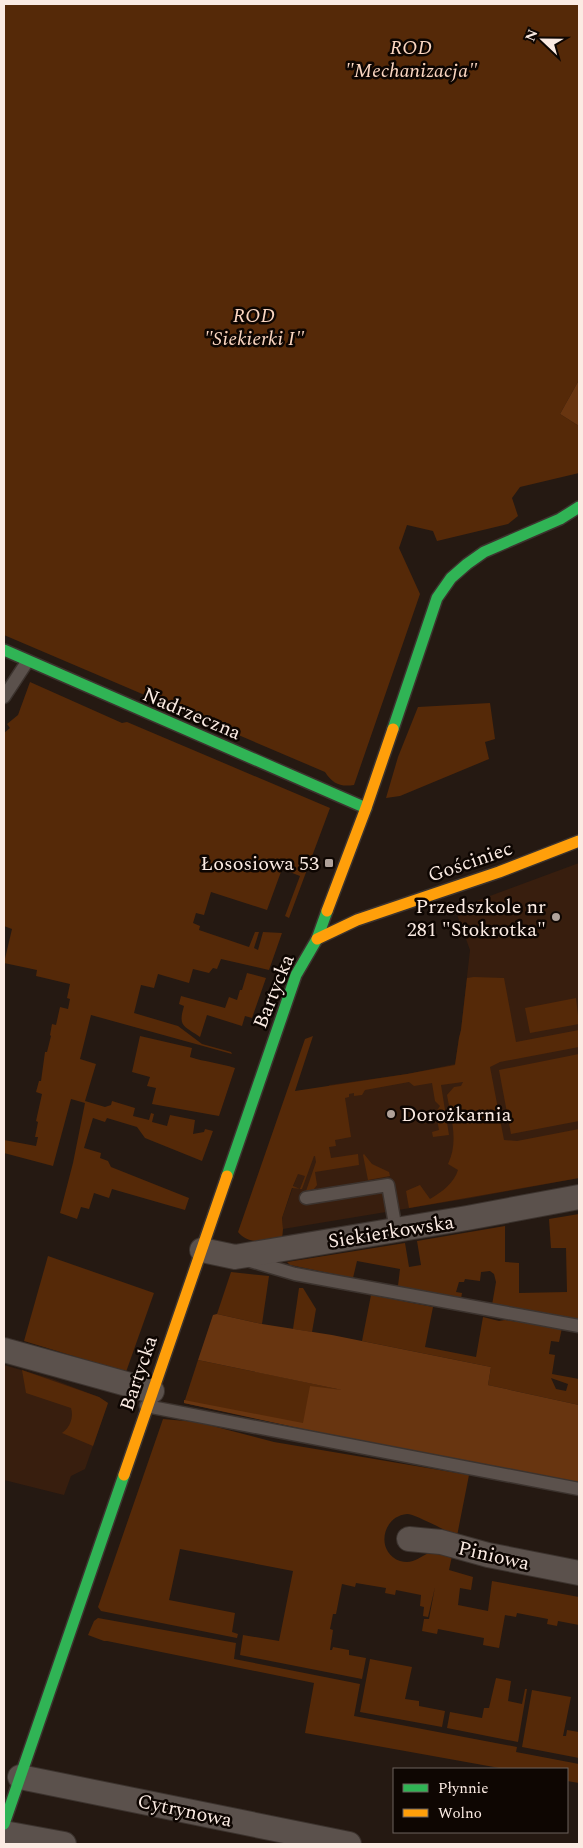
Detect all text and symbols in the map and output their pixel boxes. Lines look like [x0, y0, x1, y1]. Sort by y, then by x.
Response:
north arrow [518, 15, 568, 65]
text: N [520, 26, 543, 45]
park label: ROD "Mechanizacja" [345, 33, 477, 86]
park label: ROD "Siekierki I" [204, 301, 304, 354]
street label: Nadrzeczna [138, 680, 246, 748]
street label: Gościniec [424, 833, 517, 890]
place label: Łososiowa 53 [201, 849, 319, 879]
marker: Łososiowa 53 [323, 857, 335, 869]
place label: Przedszkole nr 281 "Stokrotka" [407, 892, 546, 945]
marker: Przedszkole nr 281 "Stokrotka" [550, 911, 562, 923]
street label: Bartycka [245, 949, 302, 1033]
place label: Dorożkarnia [401, 1100, 512, 1130]
marker: Dorożkarnia [385, 1108, 397, 1120]
street label: Siekierkowska [326, 1207, 456, 1257]
street label: Bartycka [112, 1331, 166, 1415]
street label: Piniowa [455, 1533, 533, 1579]
legend [393, 1768, 568, 1833]
text: Płynnie [438, 1777, 489, 1800]
street label: Cytrynowa [135, 1786, 235, 1836]
text: Wolno [438, 1802, 482, 1825]

